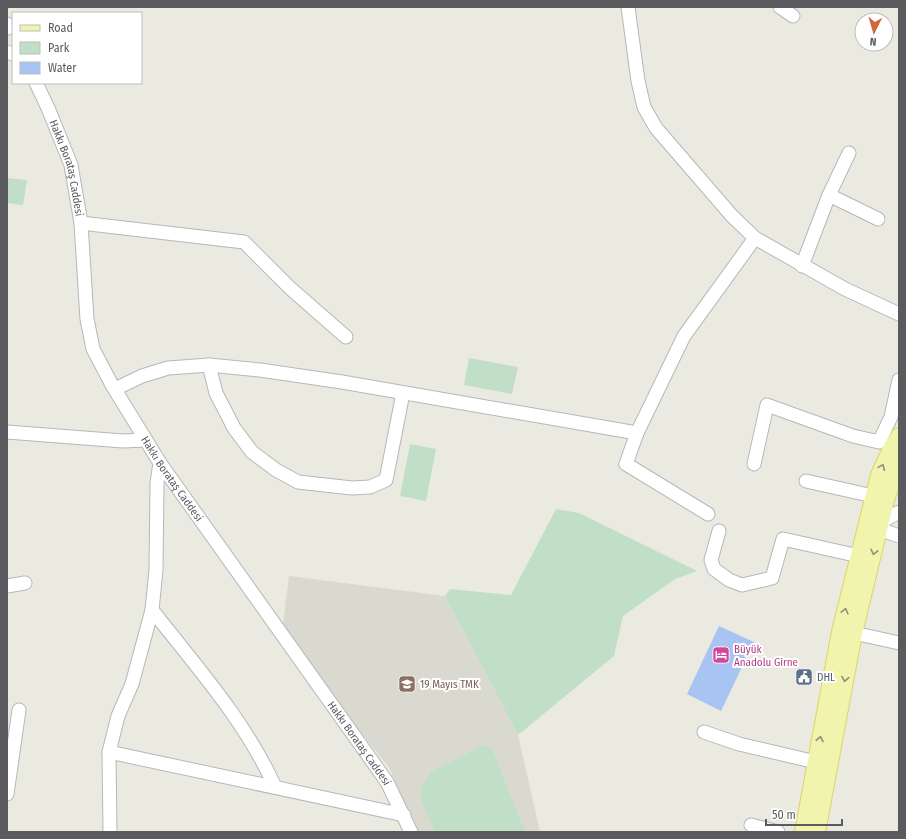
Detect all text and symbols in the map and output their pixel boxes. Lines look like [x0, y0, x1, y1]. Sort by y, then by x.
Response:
legend [12, 12, 142, 84]
north arrow [854, 12, 894, 52]
text: Road [48, 21, 73, 35]
text: N [869, 35, 877, 48]
text: Park [48, 41, 70, 55]
text: Water [48, 61, 77, 75]
street label: Hakkı Borataş Caddesi [47, 118, 86, 217]
street label: Hakkı Borataş Caddesi [139, 434, 206, 524]
one-way arrow [877, 464, 885, 472]
one-way arrow [870, 549, 878, 555]
one-way arrow [841, 608, 849, 614]
place label: Büyük Anadolu Girne [734, 643, 798, 669]
hotel icon: Büyük Anadolu Girne [711, 645, 731, 665]
public building icon: DHL [794, 667, 814, 687]
place label: DHL [817, 671, 835, 684]
school or university icon: 19 Mayıs TMK [397, 674, 417, 694]
one-way arrow [842, 676, 850, 682]
place label: 19 Mayıs TMK [420, 678, 479, 691]
street label: Hakkı Borataş Caddesi [325, 699, 394, 787]
one-way arrow [816, 735, 824, 742]
scale bar [766, 801, 842, 827]
text: 50 m [772, 808, 796, 822]

